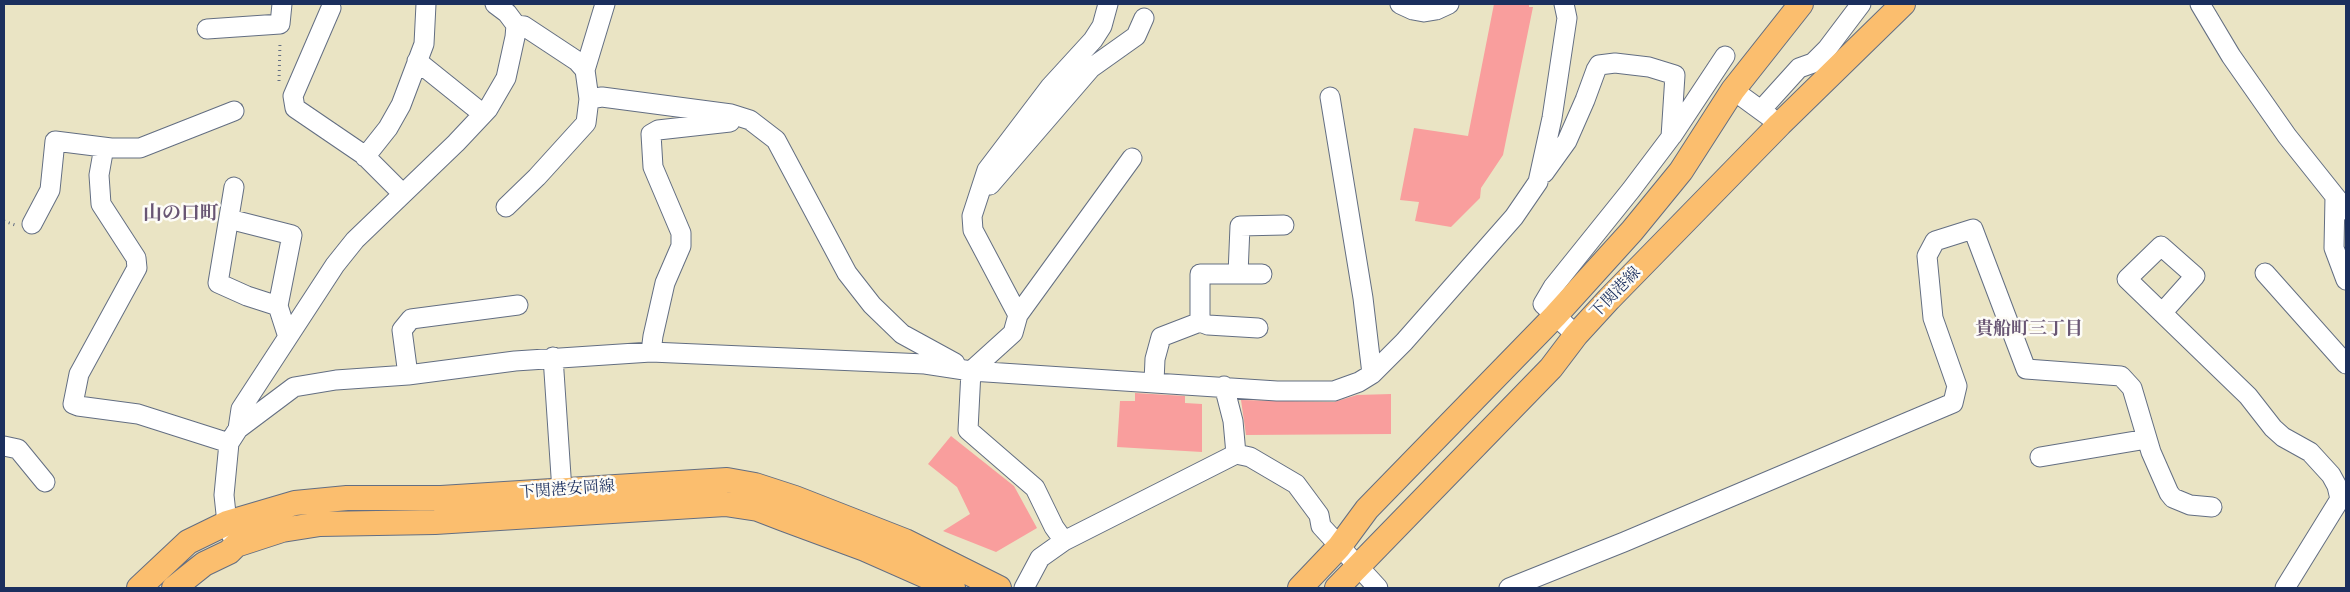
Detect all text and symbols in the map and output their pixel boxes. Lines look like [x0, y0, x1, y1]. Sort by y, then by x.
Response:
district label: 山の口町 [143, 203, 219, 225]
street label: 下関港線 [1587, 263, 1645, 323]
district label: 貴船町三丁目 [1975, 319, 2083, 341]
street label: 下関港安岡線 [518, 477, 616, 503]

